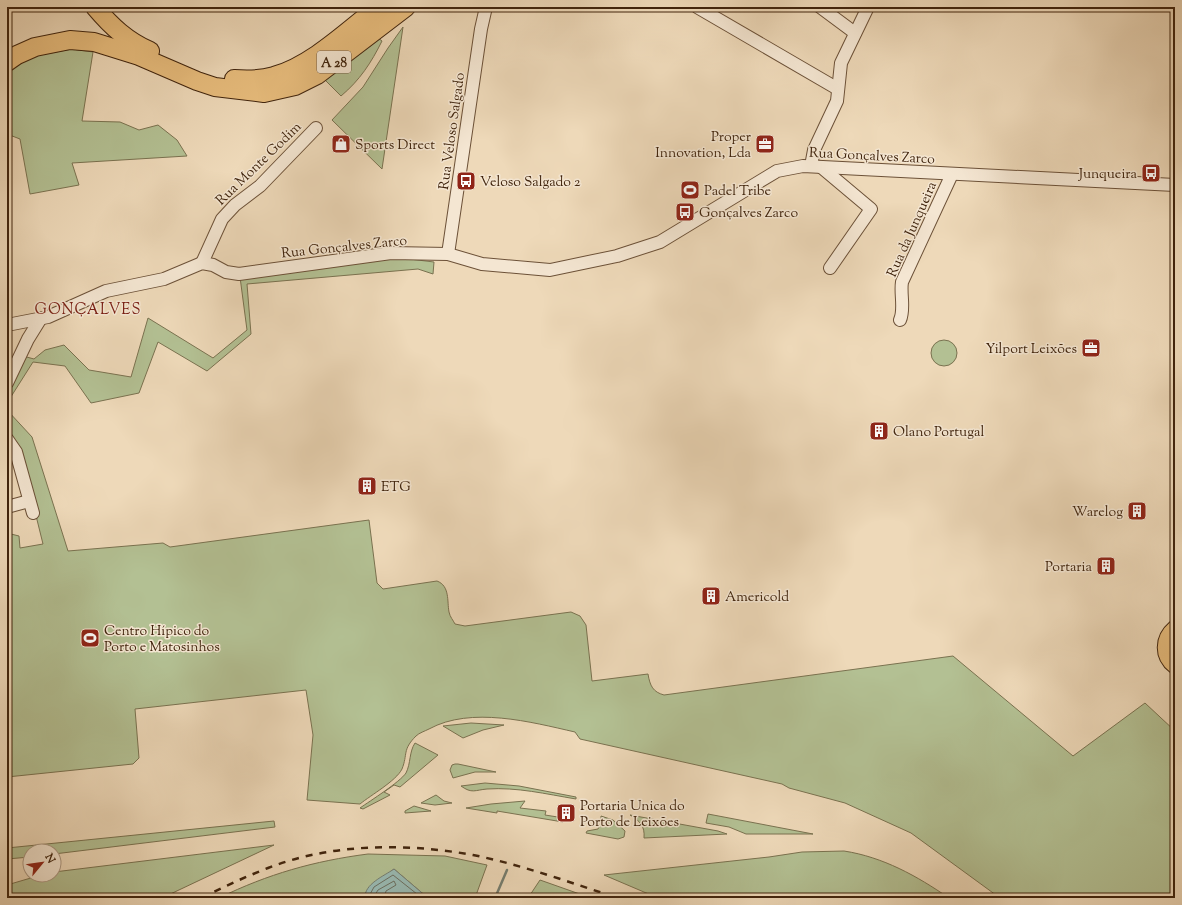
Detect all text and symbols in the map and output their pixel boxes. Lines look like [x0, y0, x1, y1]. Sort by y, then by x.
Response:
road number: A 28 [317, 51, 351, 73]
street label: Rua Veloso Salgado [435, 71, 471, 191]
street label: Rua Monte Godim [212, 118, 307, 211]
place label: Proper Innovation, Lda [655, 128, 752, 164]
shop icon: Sports Direct [330, 133, 352, 155]
office icon: Proper Innovation, Lda [754, 133, 776, 155]
place label: Sports Direct [355, 136, 435, 156]
street label: Rua Gonçalves Zarco [808, 144, 936, 170]
bus stop icon: Junqueira [1140, 162, 1162, 184]
place label: Junqueira [1078, 165, 1138, 185]
bus stop icon: Veloso Salgado 2 [455, 170, 477, 192]
place label: Veloso Salgado 2 [480, 173, 581, 193]
street label: Rua da Junqueira [883, 178, 943, 281]
sports icon: Padel Tribe [679, 179, 701, 201]
place label: Padel Tribe [704, 182, 771, 202]
bus stop icon: Gonçalves Zarco [674, 201, 696, 223]
place label: Gonçalves Zarco [699, 204, 798, 224]
street label: Rua Gonçalves Zarco [280, 231, 408, 265]
district label: GONÇALVES [35, 300, 141, 321]
office icon: Yilport Leixões [1080, 337, 1102, 359]
place label: Yilport Leixões [986, 340, 1077, 360]
building icon: Olano Portugal [868, 420, 890, 442]
place label: Olano Portugal [893, 423, 984, 443]
building icon: ETG [356, 475, 378, 497]
place label: ETG [381, 478, 411, 498]
building icon: Warelog [1126, 500, 1148, 522]
place label: Warelog [1072, 503, 1123, 523]
building icon: Portaria [1095, 555, 1117, 577]
place label: Portaria [1045, 558, 1093, 578]
building icon: Americold [700, 585, 722, 607]
place label: Americold [725, 588, 789, 608]
place label: Centro Hípico do Porto e Matosinhos [104, 622, 220, 658]
sports icon: Centro Hípico do Porto e Matosinhos [79, 627, 101, 649]
place label: Portaria Unica do Porto de Leixões [580, 797, 685, 833]
building icon: Portaria Unica do Porto de Leixões [555, 802, 577, 824]
north arrow [22, 843, 62, 883]
text: N [40, 850, 59, 867]

